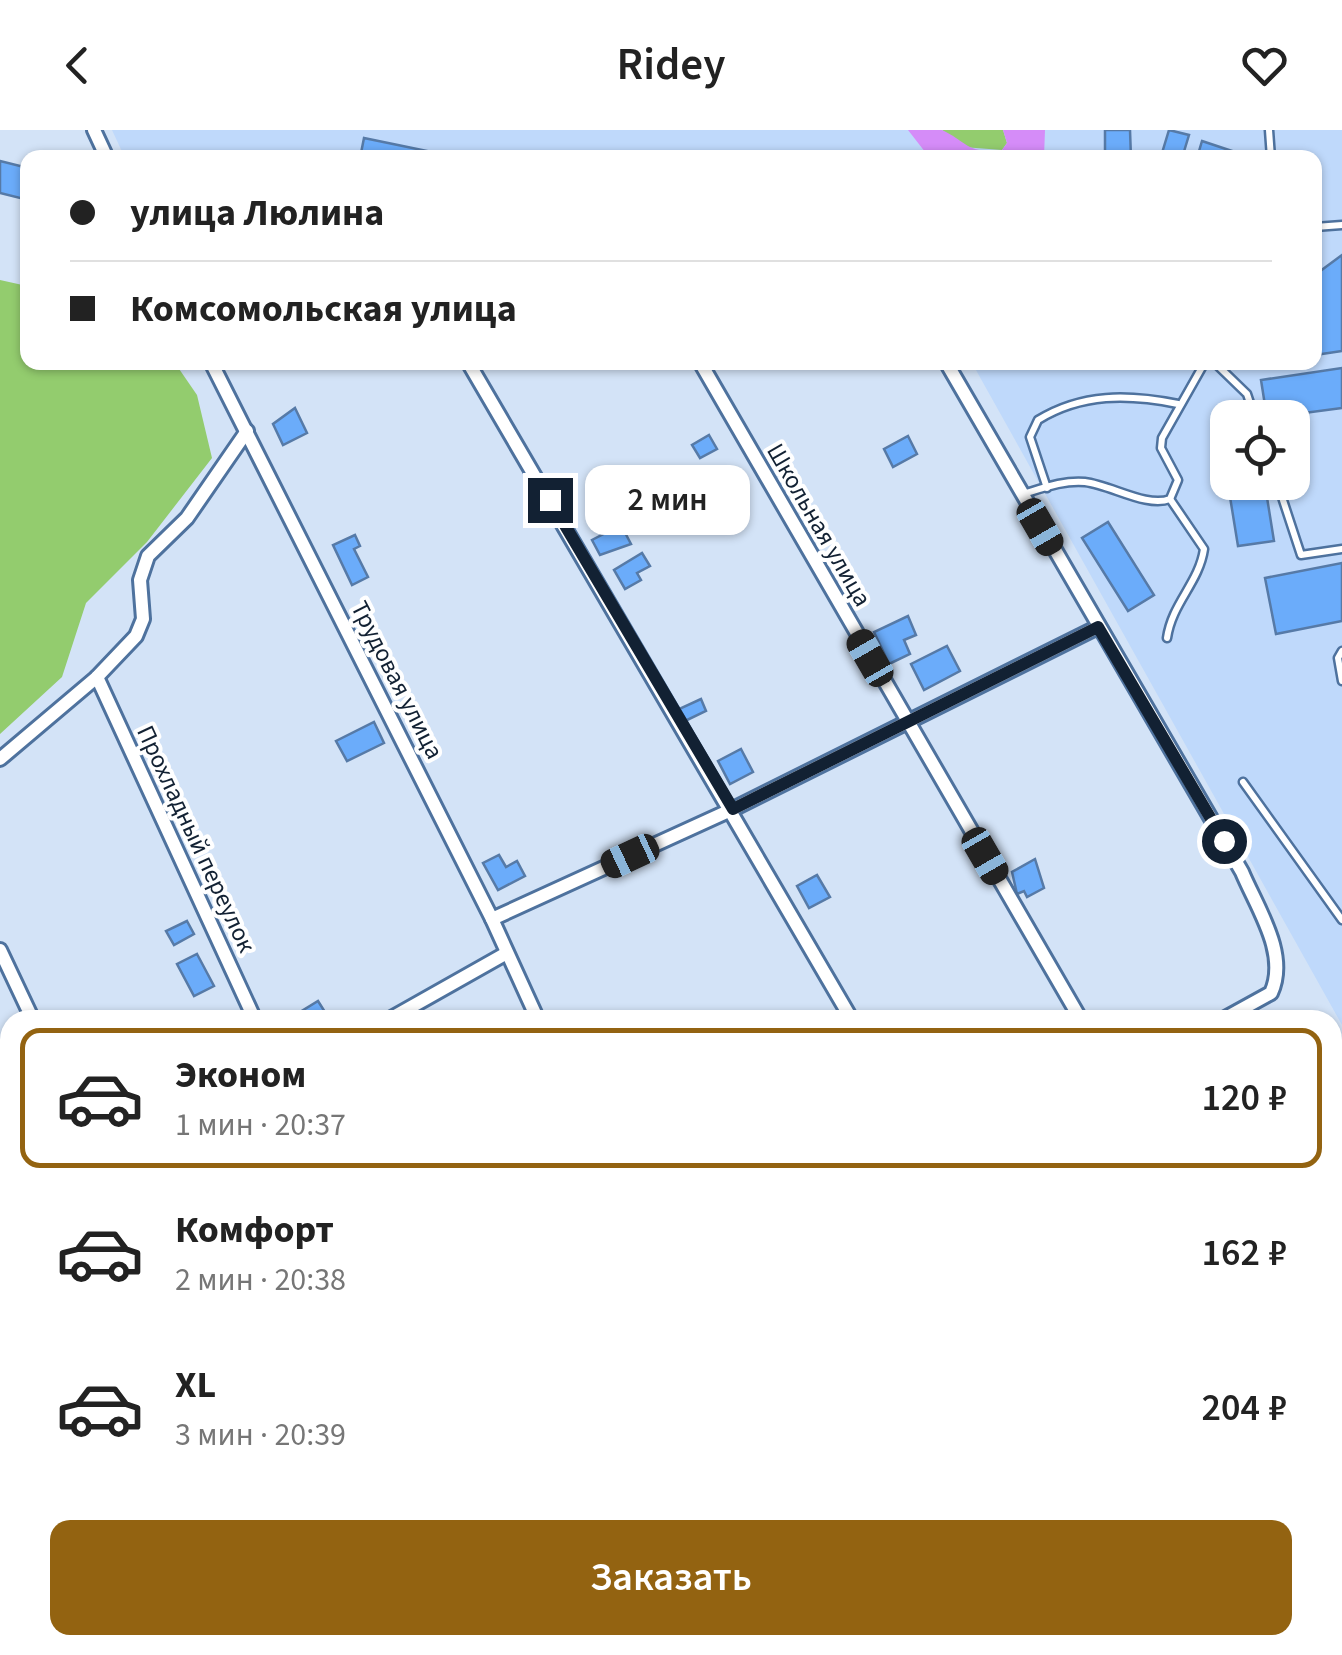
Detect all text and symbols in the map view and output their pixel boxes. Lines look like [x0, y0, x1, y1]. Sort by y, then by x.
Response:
text: Ridey [617, 33, 725, 97]
icon: back [50, 38, 105, 93]
icon: heart [1237, 38, 1292, 93]
text: улица Люлина [130, 186, 384, 240]
text: Комсомольская улица [130, 282, 517, 336]
map controls [1210, 400, 1310, 500]
button: locate [1210, 400, 1310, 500]
street label: Школьная улица [758, 437, 880, 613]
callout: 2 мин [585, 465, 750, 535]
text: 2 мин [627, 477, 708, 523]
route end [528, 478, 573, 523]
car [1012, 494, 1068, 560]
street label: Трудовая улица [342, 595, 452, 765]
car [842, 625, 898, 691]
street label: Прохладный переулок [128, 720, 265, 959]
route start [1202, 819, 1247, 864]
car [957, 823, 1013, 889]
car [596, 830, 664, 882]
text: Эконом [175, 1048, 306, 1102]
icon: car [55, 1053, 145, 1143]
text: 120 ₽ [1201, 1071, 1287, 1125]
text: 1 мин · 20:37 [175, 1102, 346, 1148]
text: Комфорт [175, 1203, 334, 1257]
icon: car [55, 1208, 145, 1298]
text: 162 ₽ [1201, 1226, 1287, 1280]
text: 2 мин · 20:38 [175, 1257, 346, 1303]
text: XL [175, 1358, 216, 1412]
icon: car [55, 1363, 145, 1453]
text: 204 ₽ [1201, 1381, 1287, 1435]
text: 3 мин · 20:39 [175, 1412, 346, 1458]
button: Заказать [50, 1520, 1292, 1635]

